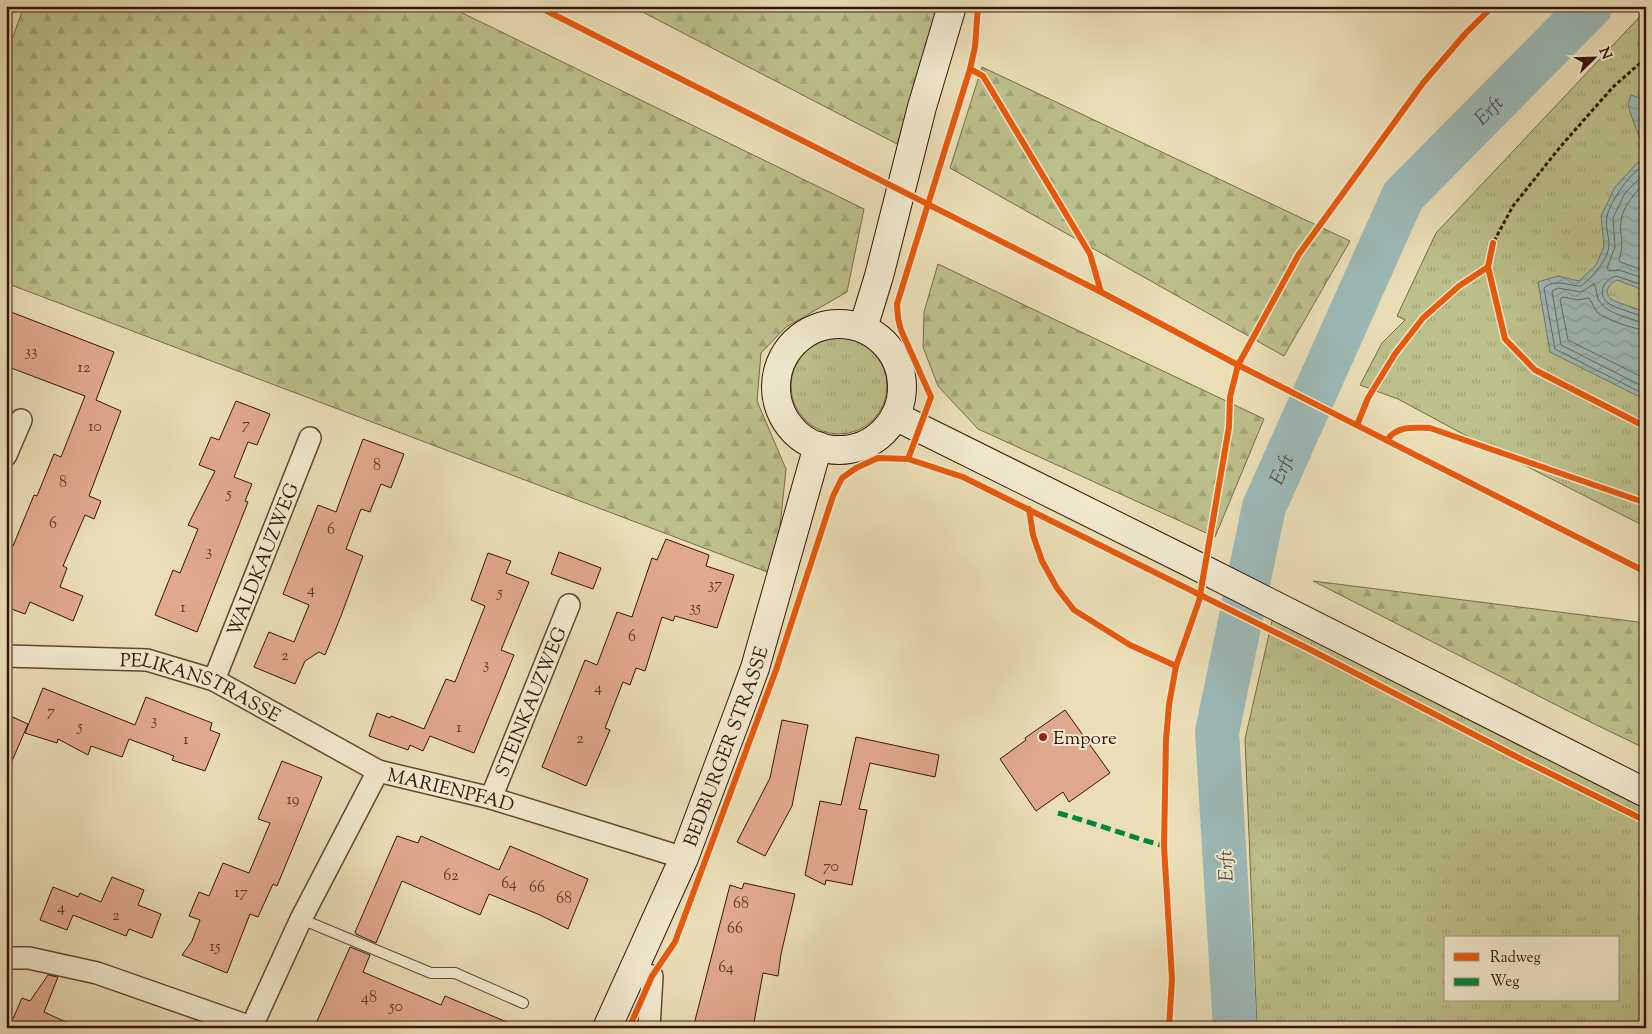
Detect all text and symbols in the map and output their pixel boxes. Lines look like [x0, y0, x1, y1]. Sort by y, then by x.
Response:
north arrow [1570, 32, 1620, 82]
text: N [1593, 45, 1616, 63]
water label: Erft [1468, 90, 1511, 133]
house number: 33 [25, 341, 37, 364]
house number: 12 [78, 357, 91, 380]
house number: 7 [242, 414, 250, 437]
house number: 10 [88, 416, 102, 439]
water label: Erft [1264, 450, 1303, 490]
house number: 8 [373, 455, 381, 478]
house number: 8 [59, 472, 67, 495]
street label: WALDKAUZWEG [222, 479, 307, 641]
house number: 5 [225, 483, 232, 506]
house number: 6 [49, 513, 57, 536]
house number: 6 [327, 519, 335, 542]
house number: 3 [206, 541, 212, 564]
house number: 37 [708, 574, 722, 597]
house number: 4 [307, 579, 315, 602]
house number: 5 [496, 582, 503, 605]
house number: 1 [180, 597, 186, 620]
house number: 35 [689, 597, 701, 620]
street label: STEINKAUZWEG [490, 623, 575, 782]
house number: 6 [628, 626, 636, 649]
street label: BEDBURGER STRASSE [678, 643, 777, 851]
house number: 2 [281, 645, 289, 668]
street label: PELIKANSTRASSE [120, 648, 285, 731]
house number: 3 [483, 654, 489, 677]
house number: 4 [594, 677, 602, 700]
house number: 7 [47, 701, 55, 724]
house number: 3 [151, 710, 157, 733]
house number: 5 [76, 716, 83, 739]
house number: 1 [456, 717, 462, 740]
place label: Empore [1053, 726, 1117, 753]
house number: 2 [576, 728, 584, 751]
house number: 1 [183, 729, 189, 752]
marker: Empore [1037, 731, 1049, 743]
street label: MARIENPFAD [384, 763, 517, 820]
house number: 19 [286, 789, 300, 812]
water label: Erft [1212, 849, 1243, 882]
house number: 70 [823, 856, 839, 879]
house number: 62 [443, 865, 459, 888]
house number: 64 [501, 873, 517, 896]
house number: 66 [529, 877, 545, 900]
house number: 17 [234, 882, 248, 905]
house number: 68 [556, 888, 572, 911]
house number: 68 [733, 893, 749, 916]
house number: 4 [57, 897, 65, 920]
house number: 2 [112, 905, 120, 928]
house number: 66 [727, 918, 743, 941]
house number: 15 [210, 936, 221, 959]
legend [1444, 936, 1620, 1002]
text: Radweg [1490, 948, 1541, 969]
house number: 64 [718, 957, 734, 980]
text: Weg [1490, 972, 1520, 993]
house number: 48 [361, 987, 377, 1010]
house number: 50 [388, 996, 403, 1019]

